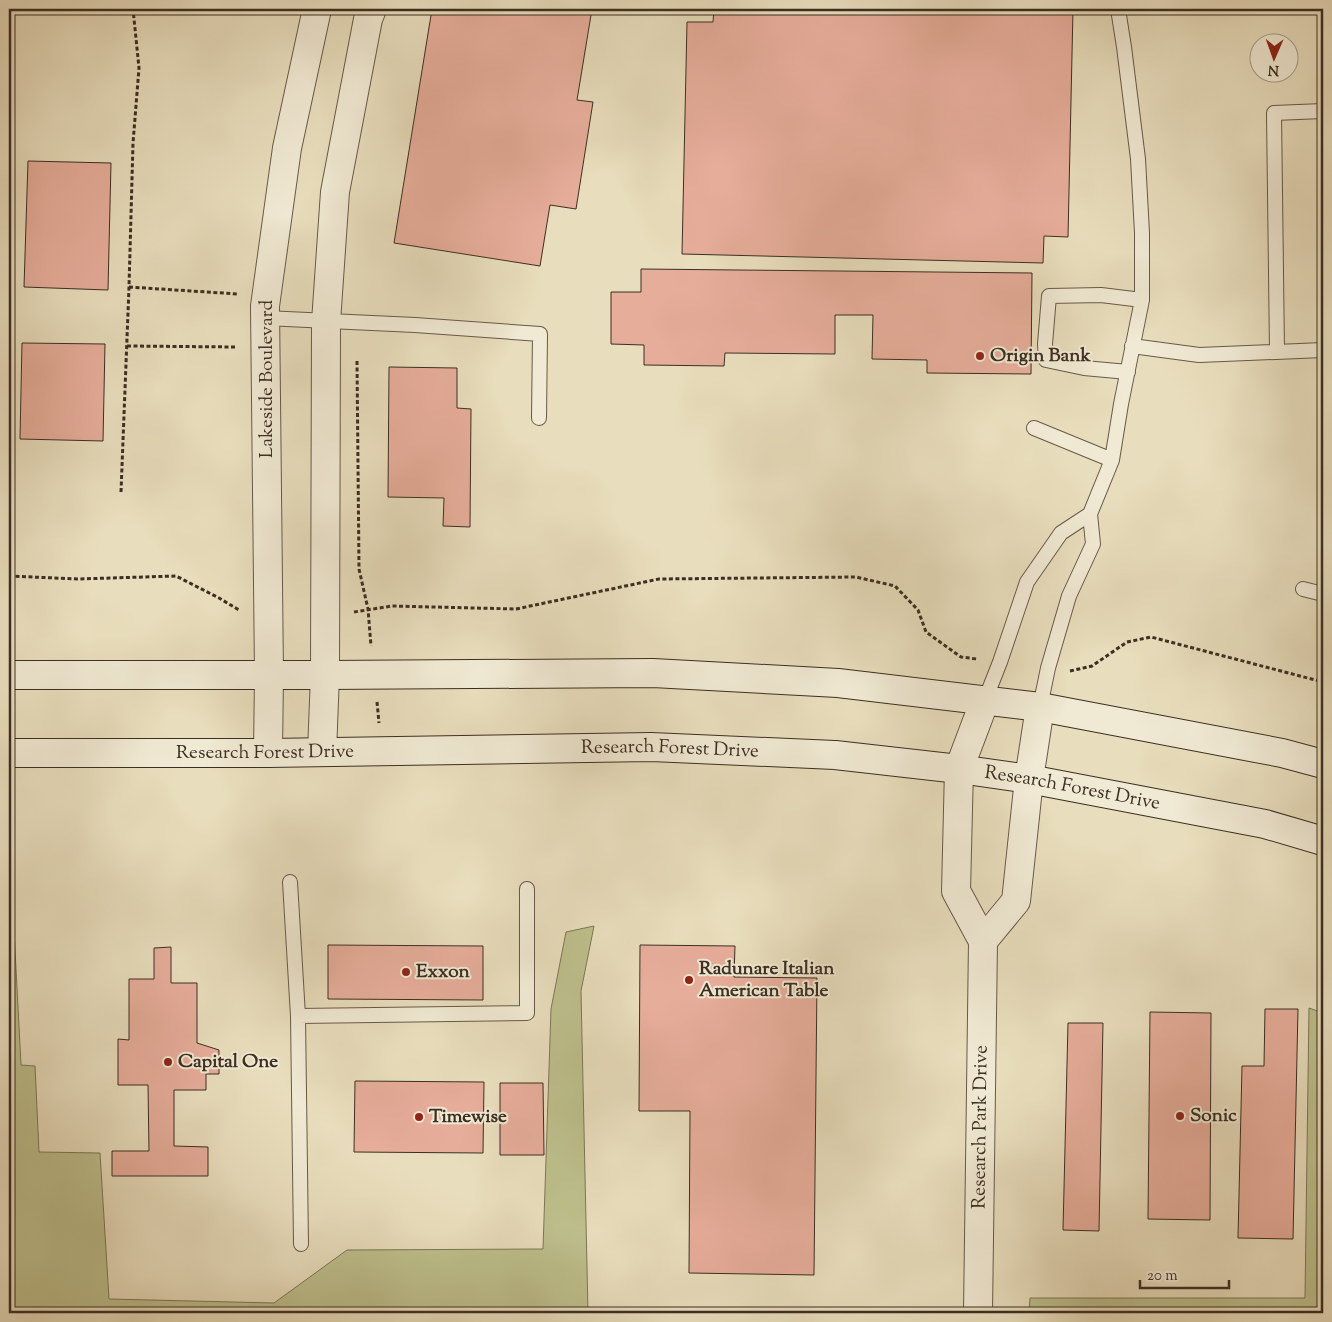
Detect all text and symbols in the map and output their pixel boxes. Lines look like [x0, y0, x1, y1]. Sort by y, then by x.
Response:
north arrow [1250, 32, 1300, 82]
text: N [1268, 59, 1280, 79]
street label: Lakeside Boulevard [254, 299, 281, 458]
place label: Origin Bank [990, 343, 1092, 370]
marker: Origin Bank [974, 350, 986, 362]
street label: Research Forest Drive [581, 733, 760, 765]
street label: Research Forest Drive [176, 738, 354, 767]
street label: Research Forest Drive [983, 759, 1163, 817]
place label: Radunare Italian American Table [699, 956, 835, 1005]
place label: Exxon [416, 959, 471, 986]
marker: Exxon [400, 966, 412, 978]
marker: Radunare Italian American Table [683, 974, 695, 986]
street label: Research Park Drive [966, 1045, 995, 1209]
place label: Capital One [178, 1049, 278, 1076]
marker: Capital One [162, 1056, 174, 1068]
place label: Sonic [1190, 1103, 1237, 1130]
place label: Timewise [429, 1104, 507, 1131]
marker: Sonic [1174, 1110, 1186, 1122]
marker: Timewise [413, 1111, 425, 1123]
scale bar [1140, 1257, 1228, 1289]
text: 20 m [1147, 1266, 1178, 1287]

